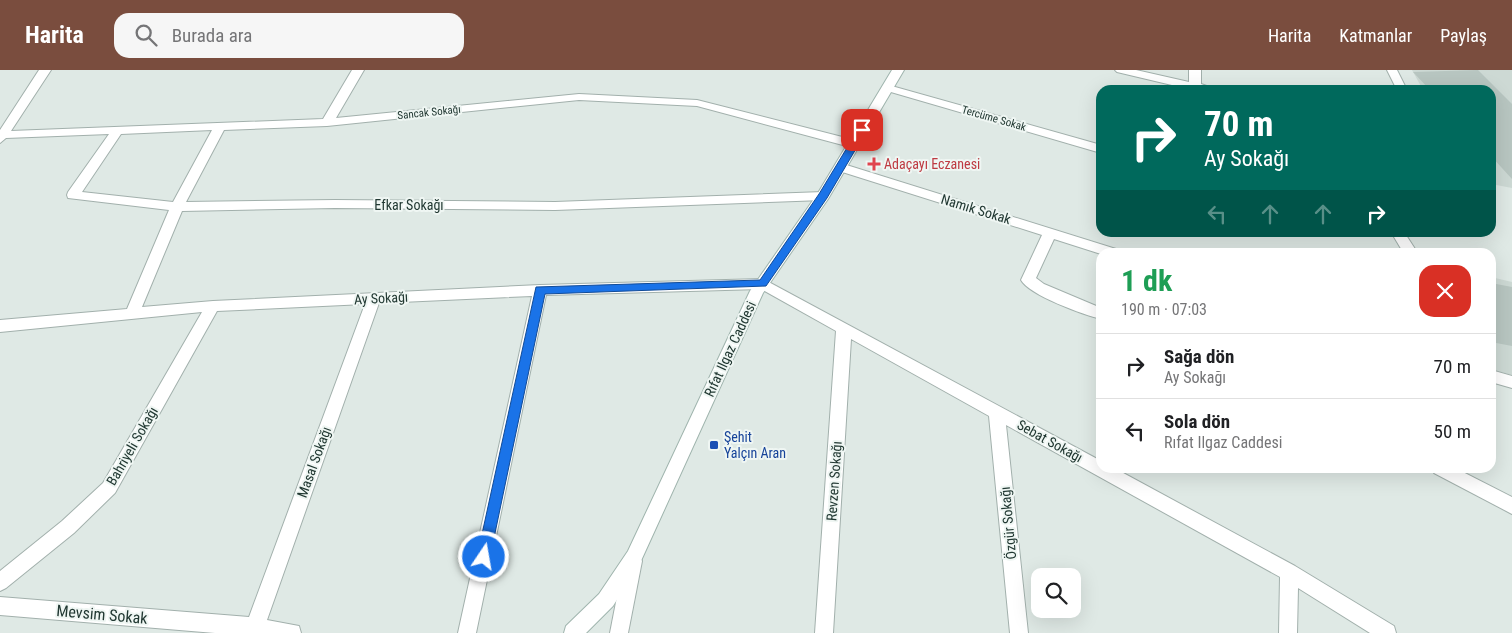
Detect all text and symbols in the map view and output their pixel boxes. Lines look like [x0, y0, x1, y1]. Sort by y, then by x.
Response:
search box [114, 13, 464, 58]
text: Harita [25, 21, 84, 49]
icon: search [132, 21, 160, 49]
text: Burada ara [172, 24, 252, 47]
text: Harita [1268, 25, 1311, 46]
text: Katmanlar [1339, 25, 1412, 46]
text: Paylaş [1440, 25, 1487, 46]
street label: Sancak Sokağı [397, 103, 461, 122]
street label: Tercüme Sokak [960, 103, 1028, 134]
text: 70 m [1204, 104, 1273, 145]
icon: right [1121, 105, 1186, 170]
pin [841, 109, 883, 151]
icon: arrive [848, 116, 876, 144]
text: Ay Sokağı [1204, 146, 1289, 171]
place label: Adaçayı Eczanesi [884, 156, 980, 172]
marker: Adaçayı Eczanesi [868, 158, 880, 170]
street label: Namık Sokak [939, 191, 1014, 227]
street label: Efkar Sokağı [374, 197, 444, 213]
icon: left [1203, 200, 1231, 228]
icon: ahead [1256, 200, 1284, 228]
icon: ahead [1309, 200, 1337, 228]
icon: right [1362, 200, 1390, 228]
text: 1 dk [1121, 263, 1172, 298]
button: close [1419, 265, 1471, 317]
street label: Ay Sokağı [353, 289, 409, 307]
street label: Rıfat Ilgaz Caddesi [701, 299, 759, 399]
text: 190 m · 07:03 [1121, 300, 1207, 319]
text: Sağa dön [1164, 345, 1234, 368]
icon: right [1121, 352, 1149, 380]
text: 70 m [1434, 355, 1471, 378]
text: Ay Sokağı [1164, 368, 1226, 387]
street label: Bahriyeli Sokağı [103, 404, 161, 488]
text: Sola dön [1164, 410, 1230, 433]
street label: Sebat Sokağı [1015, 416, 1085, 466]
icon: left [1121, 417, 1149, 445]
text: 50 m [1434, 420, 1471, 443]
street label: Masal Sokağı [294, 424, 334, 500]
place label: Şehit Yalçın Aran [724, 429, 786, 461]
text: Rıfat Ilgaz Caddesi [1164, 433, 1282, 452]
marker: Şehit Yalçın Aran [708, 439, 720, 451]
street label: Revzen Sokağı [823, 441, 845, 521]
street label: Özgür Sokağı [997, 486, 1019, 560]
position arrow [457, 530, 509, 582]
map controls [1031, 568, 1081, 618]
button: search [1031, 568, 1081, 618]
street label: Mevsim Sokak [56, 601, 149, 628]

